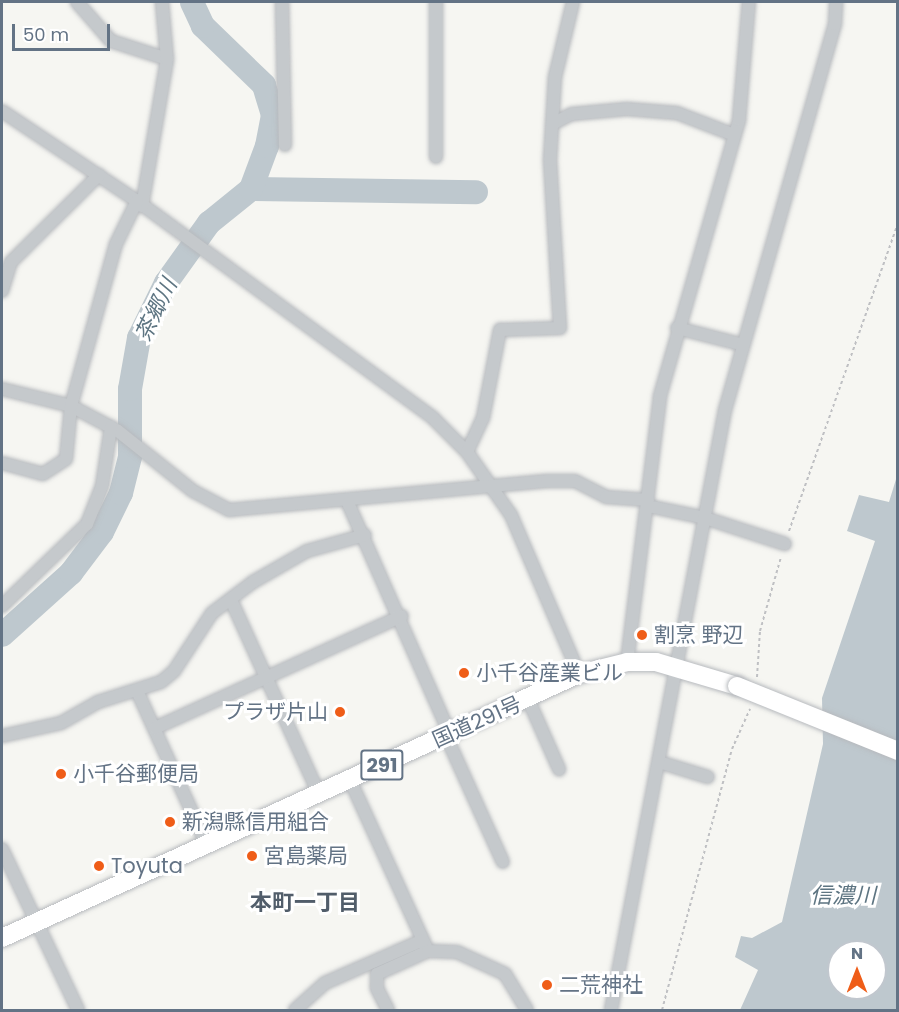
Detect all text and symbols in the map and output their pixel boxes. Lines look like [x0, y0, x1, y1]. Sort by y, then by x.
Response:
scale bar [15, 12, 112, 50]
text: 50 m [23, 22, 69, 47]
water label: 茶郷川 [130, 275, 182, 345]
place label: 割烹 野辺 [654, 622, 744, 648]
marker: 割烹 野辺 [635, 628, 649, 642]
place label: 小千谷産業ビル [476, 660, 623, 686]
marker: 小千谷産業ビル [457, 666, 471, 680]
street label: 国道291号 [428, 691, 526, 753]
place label: プラザ片山 [223, 699, 328, 725]
marker: プラザ片山 [333, 705, 347, 719]
road number: 291 [360, 748, 404, 782]
place label: 小千谷郵便局 [73, 761, 199, 787]
marker: 小千谷郵便局 [54, 767, 68, 781]
place label: 新潟縣信用組合 [182, 809, 329, 835]
marker: 新潟縣信用組合 [163, 815, 177, 829]
place label: 宮島薬局 [264, 843, 348, 869]
marker: 宮島薬局 [245, 849, 259, 863]
place label: Toyuta [111, 853, 183, 879]
marker: Toyuta [92, 859, 106, 873]
water label: 信濃川 [810, 883, 876, 909]
district label: 本町一丁目 [250, 890, 360, 916]
north arrow [827, 940, 887, 1000]
text: N [851, 942, 863, 965]
place label: 二荒神社 [559, 972, 643, 998]
marker: 二荒神社 [540, 978, 554, 992]

